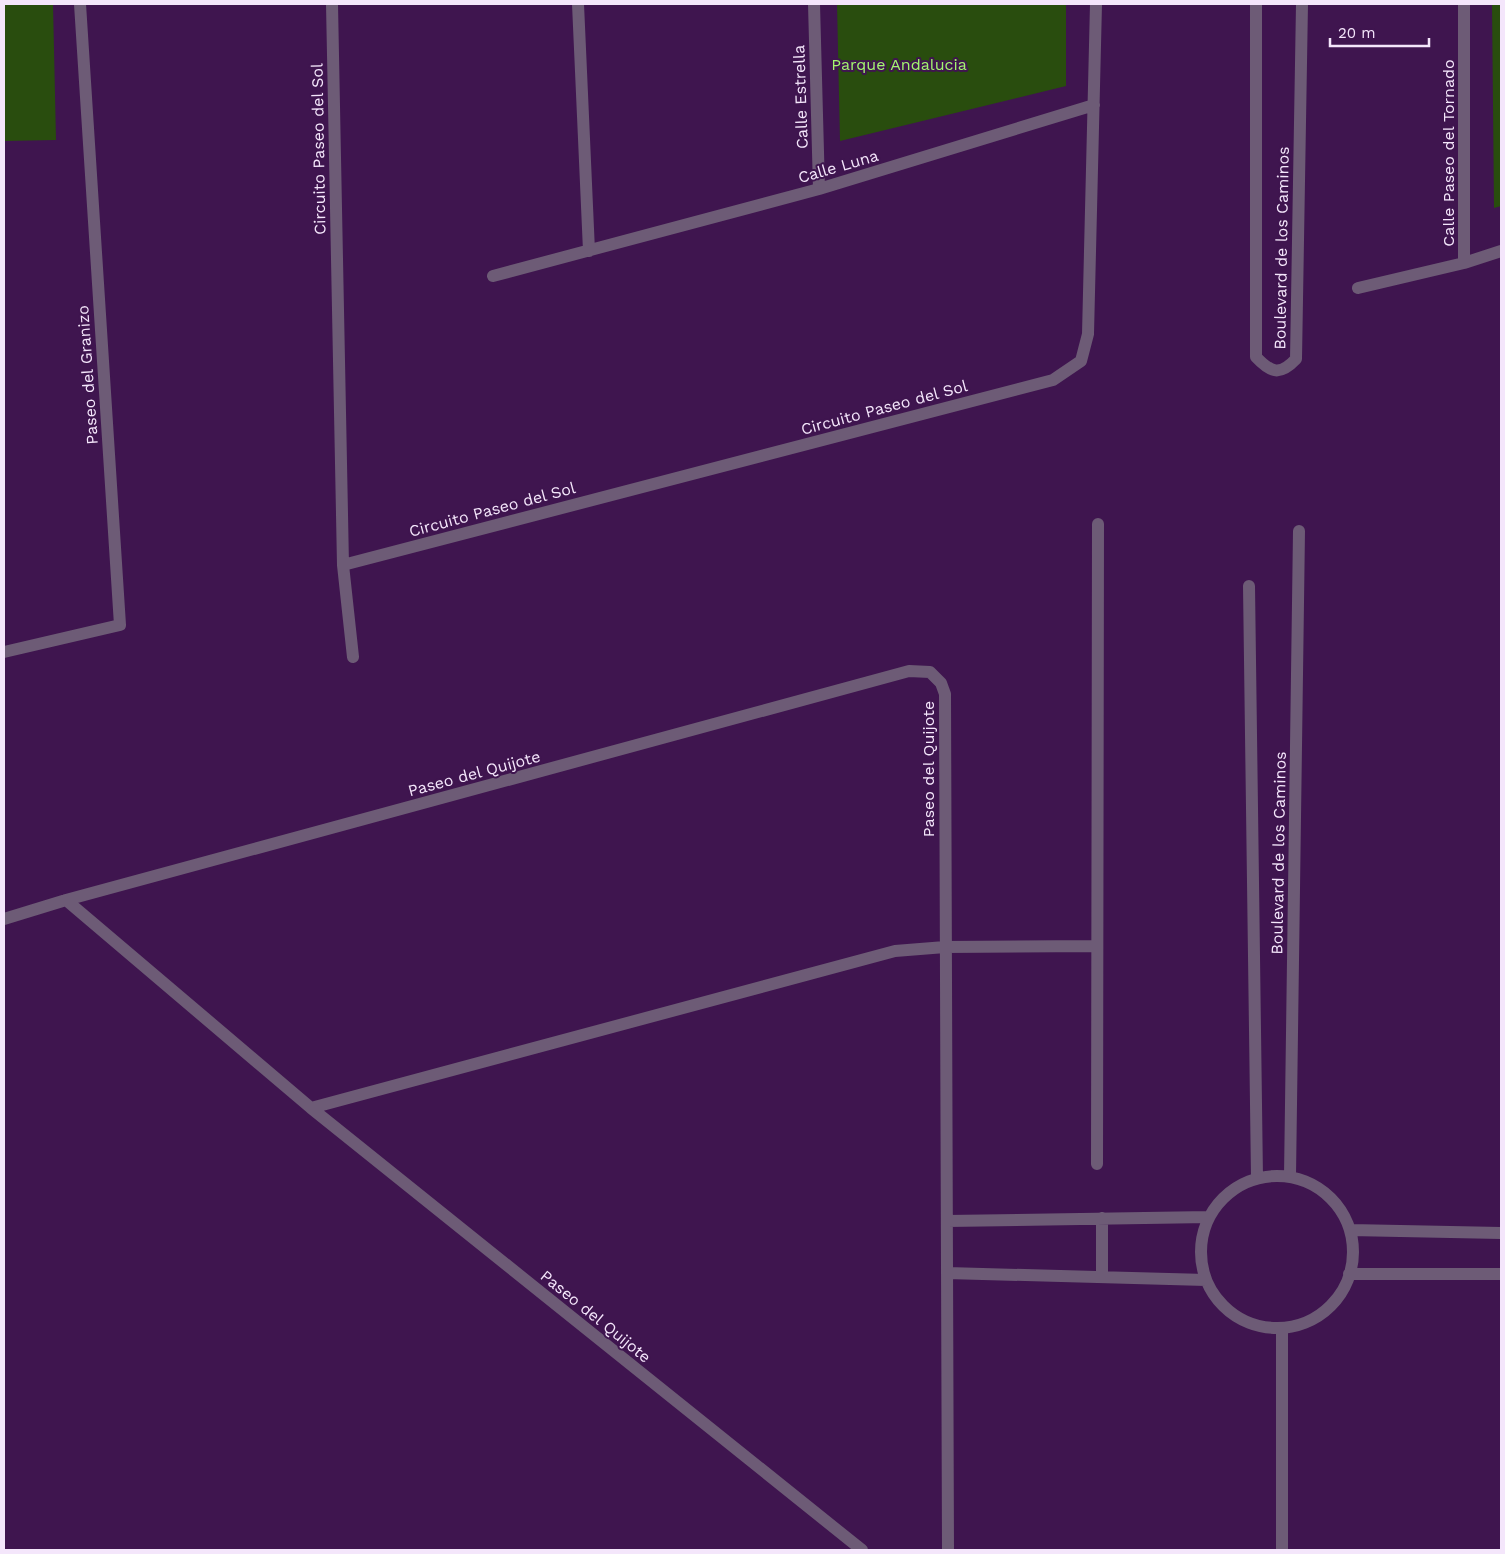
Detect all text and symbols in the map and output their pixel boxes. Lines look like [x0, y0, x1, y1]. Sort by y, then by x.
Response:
scale bar [1330, 15, 1429, 47]
text: 20 m [1338, 24, 1376, 42]
street label: Calle Estrella [789, 45, 812, 149]
park label: Parque Andalucia [831, 55, 967, 74]
street label: Calle Paseo del Tornado [1439, 59, 1458, 247]
street label: Circuito Paseo del Sol [308, 63, 329, 235]
street label: Calle Luna [796, 146, 881, 187]
street label: Boulevard de los Caminos [1270, 146, 1293, 350]
street label: Paseo del Granizo [73, 305, 102, 445]
street label: Circuito Paseo del Sol [799, 376, 970, 439]
street label: Circuito Paseo del Sol [407, 478, 578, 541]
street label: Paseo del Quijote [919, 701, 938, 837]
street label: Paseo del Quijote [406, 747, 542, 800]
street label: Boulevard de los Caminos [1267, 751, 1290, 955]
street label: Paseo del Quijote [537, 1266, 655, 1367]

